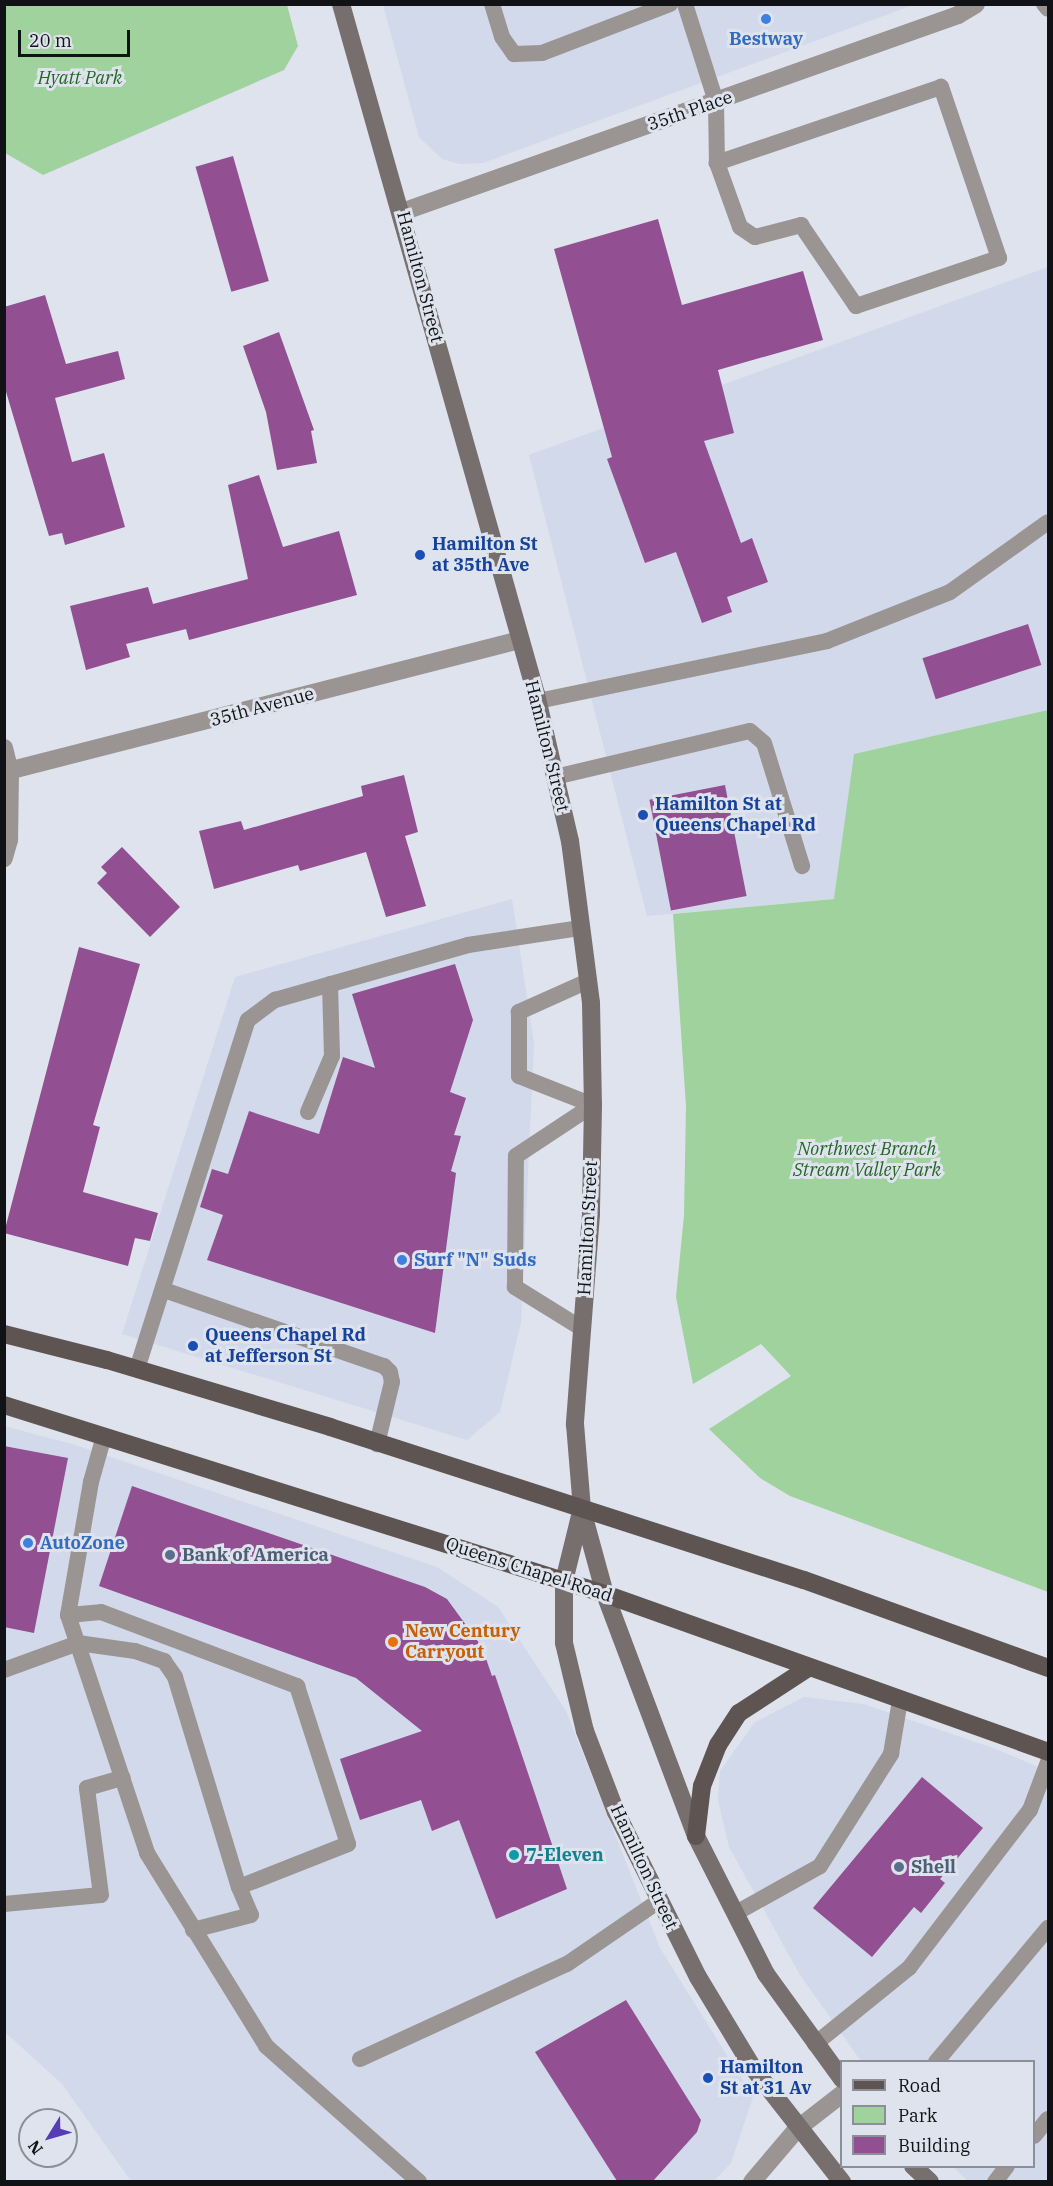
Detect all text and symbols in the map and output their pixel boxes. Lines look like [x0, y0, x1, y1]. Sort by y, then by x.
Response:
marker: Bestway [759, 12, 773, 26]
scale bar [21, 18, 134, 56]
place label: Bestway [729, 28, 803, 50]
text: 20 m [29, 29, 72, 52]
park label: Hyatt Park [38, 67, 122, 89]
street label: 35th Place [645, 86, 735, 136]
street label: Hamilton Street [392, 209, 448, 345]
place label: Hamilton St at 35th Ave [432, 534, 538, 576]
marker: Hamilton St at 35th Ave [413, 548, 427, 562]
street label: Hamilton Street [520, 678, 574, 814]
street label: 35th Avenue [208, 683, 316, 731]
place label: Hamilton St at Queens Chapel Rd [655, 794, 816, 836]
marker: Hamilton St at Queens Chapel Rd [636, 808, 650, 822]
park label: Northwest Branch Stream Valley Park [793, 1139, 941, 1182]
street label: Hamilton Street [574, 1160, 602, 1296]
place label: Surf "N" Suds [414, 1249, 536, 1271]
marker: Surf "N" Suds [395, 1253, 409, 1267]
place label: Queens Chapel Rd at Jefferson St [205, 1325, 366, 1368]
marker: Queens Chapel Rd at Jefferson St [186, 1339, 200, 1353]
place label: AutoZone [40, 1532, 125, 1554]
street label: Queens Chapel Road [443, 1533, 615, 1607]
marker: AutoZone [21, 1536, 35, 1550]
place label: Bank of America [182, 1544, 329, 1566]
marker: Bank of America [163, 1548, 177, 1562]
place label: New Century Carryout [405, 1621, 521, 1664]
marker: New Century Carryout [386, 1635, 400, 1649]
street label: Hamilton Street [606, 1801, 682, 1933]
place label: 7-Eleven [526, 1844, 604, 1866]
marker: 7-Eleven [507, 1848, 521, 1862]
place label: Shell [911, 1856, 956, 1878]
marker: Shell [892, 1860, 906, 1874]
place label: Hamilton St at 31 Av [720, 2057, 811, 2100]
legend [840, 2060, 1035, 2168]
marker: Hamilton St at 31 Av [701, 2071, 715, 2085]
text: Road [898, 2074, 941, 2097]
text: Park [898, 2104, 937, 2127]
north arrow [18, 2108, 78, 2168]
text: Building [898, 2134, 970, 2157]
text: N [23, 2137, 47, 2159]

